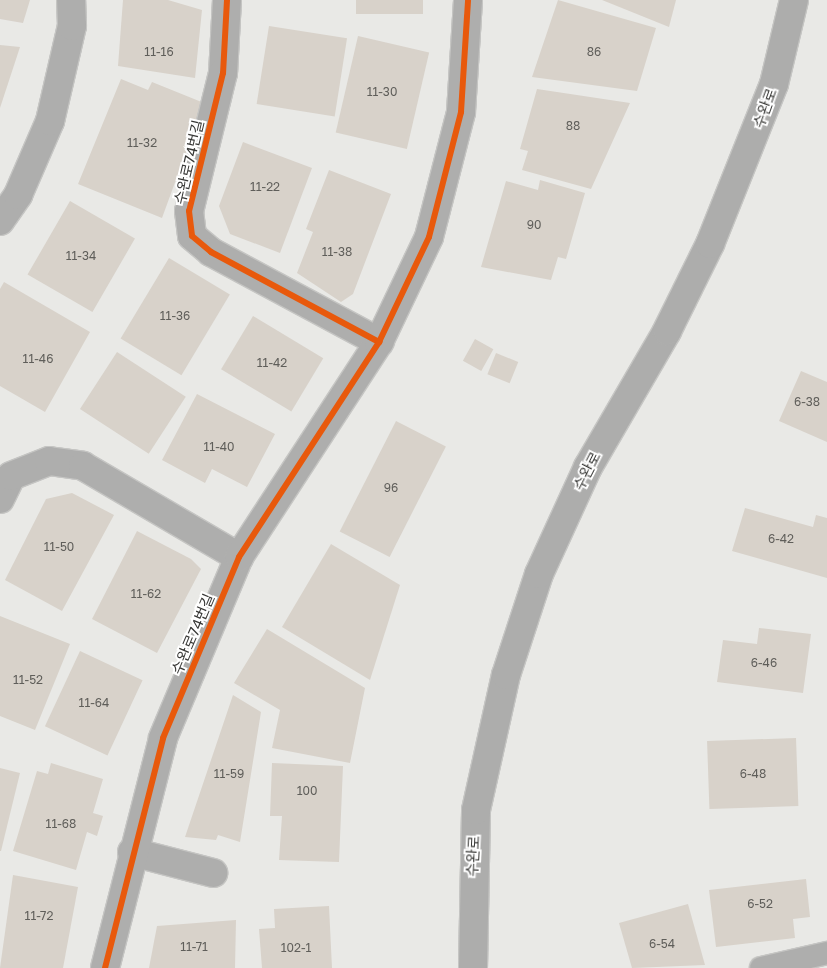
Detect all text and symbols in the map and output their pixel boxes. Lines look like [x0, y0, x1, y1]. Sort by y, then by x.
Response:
house number: 11-16 [144, 45, 174, 59]
house number: 86 [587, 45, 601, 59]
house number: 11-30 [367, 85, 397, 99]
street label: 수완로 [749, 85, 781, 131]
street label: 수완로74번길 [171, 118, 207, 206]
house number: 88 [566, 119, 580, 133]
house number: 11-32 [127, 136, 157, 150]
house number: 11-22 [250, 180, 280, 194]
house number: 90 [527, 218, 541, 232]
house number: 11-38 [322, 245, 352, 259]
house number: 11-34 [66, 249, 96, 263]
house number: 11-36 [160, 309, 190, 323]
house number: 11-46 [23, 352, 53, 366]
house number: 11-42 [257, 356, 287, 370]
house number: 6-38 [794, 395, 820, 409]
house number: 11-40 [204, 440, 234, 454]
street label: 수완로 [570, 448, 604, 494]
house number: 96 [384, 481, 398, 495]
house number: 6-42 [768, 532, 794, 546]
house number: 11-50 [44, 540, 74, 554]
house number: 11-62 [131, 587, 161, 601]
street label: 수완로74번길 [168, 591, 218, 677]
house number: 6-46 [751, 656, 777, 670]
house number: 11-52 [13, 673, 43, 687]
house number: 11-64 [79, 696, 109, 710]
house number: 11-59 [214, 767, 244, 781]
house number: 6-48 [740, 767, 766, 781]
house number: 100 [297, 784, 317, 798]
house number: 11-68 [46, 817, 76, 831]
street label: 수완로 [463, 835, 483, 877]
house number: 6-52 [747, 897, 773, 911]
house number: 11-72 [25, 909, 53, 923]
house number: 6-54 [649, 937, 675, 951]
house number: 11-71 [180, 940, 208, 954]
house number: 102-1 [281, 941, 311, 955]

